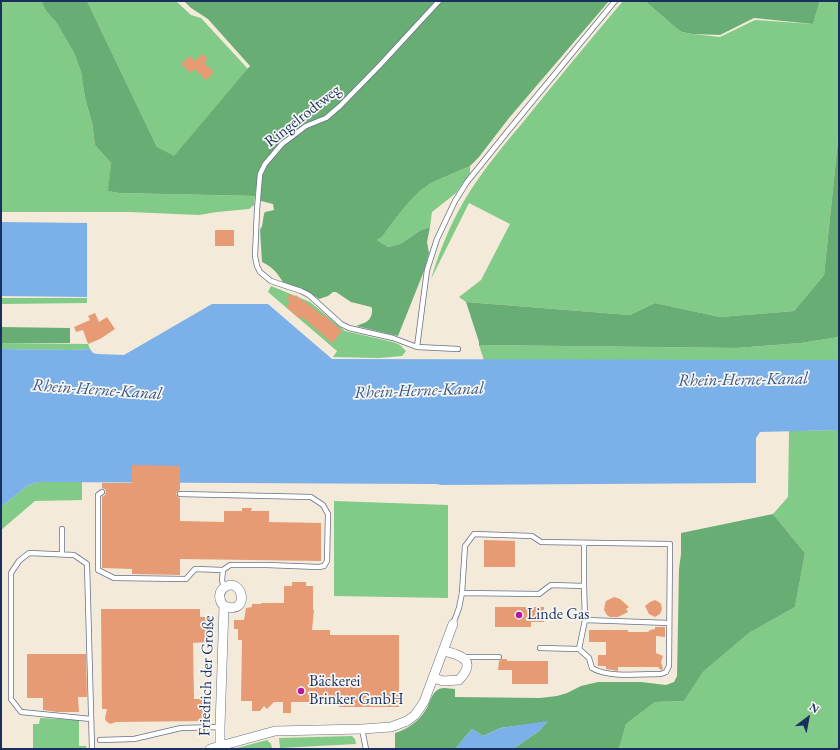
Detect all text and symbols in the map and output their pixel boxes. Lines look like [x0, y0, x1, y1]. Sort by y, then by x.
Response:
street label: Ringelrodtweg [261, 80, 345, 152]
water label: Rhein-Herne-Kanal [678, 369, 808, 391]
water label: Rhein-Herne-Kanal [31, 375, 163, 405]
water label: Rhein-Herne-Kanal [354, 379, 484, 403]
place label: Linde Gas [527, 605, 589, 625]
marker: Linde Gas [514, 610, 524, 620]
street label: Friedrich der Große [195, 615, 219, 737]
place label: Bäckerei Brinker GmbH [309, 672, 404, 710]
marker: Bäckerei Brinker GmbH [296, 686, 306, 696]
north arrow [788, 698, 828, 738]
text: N [807, 700, 822, 716]

